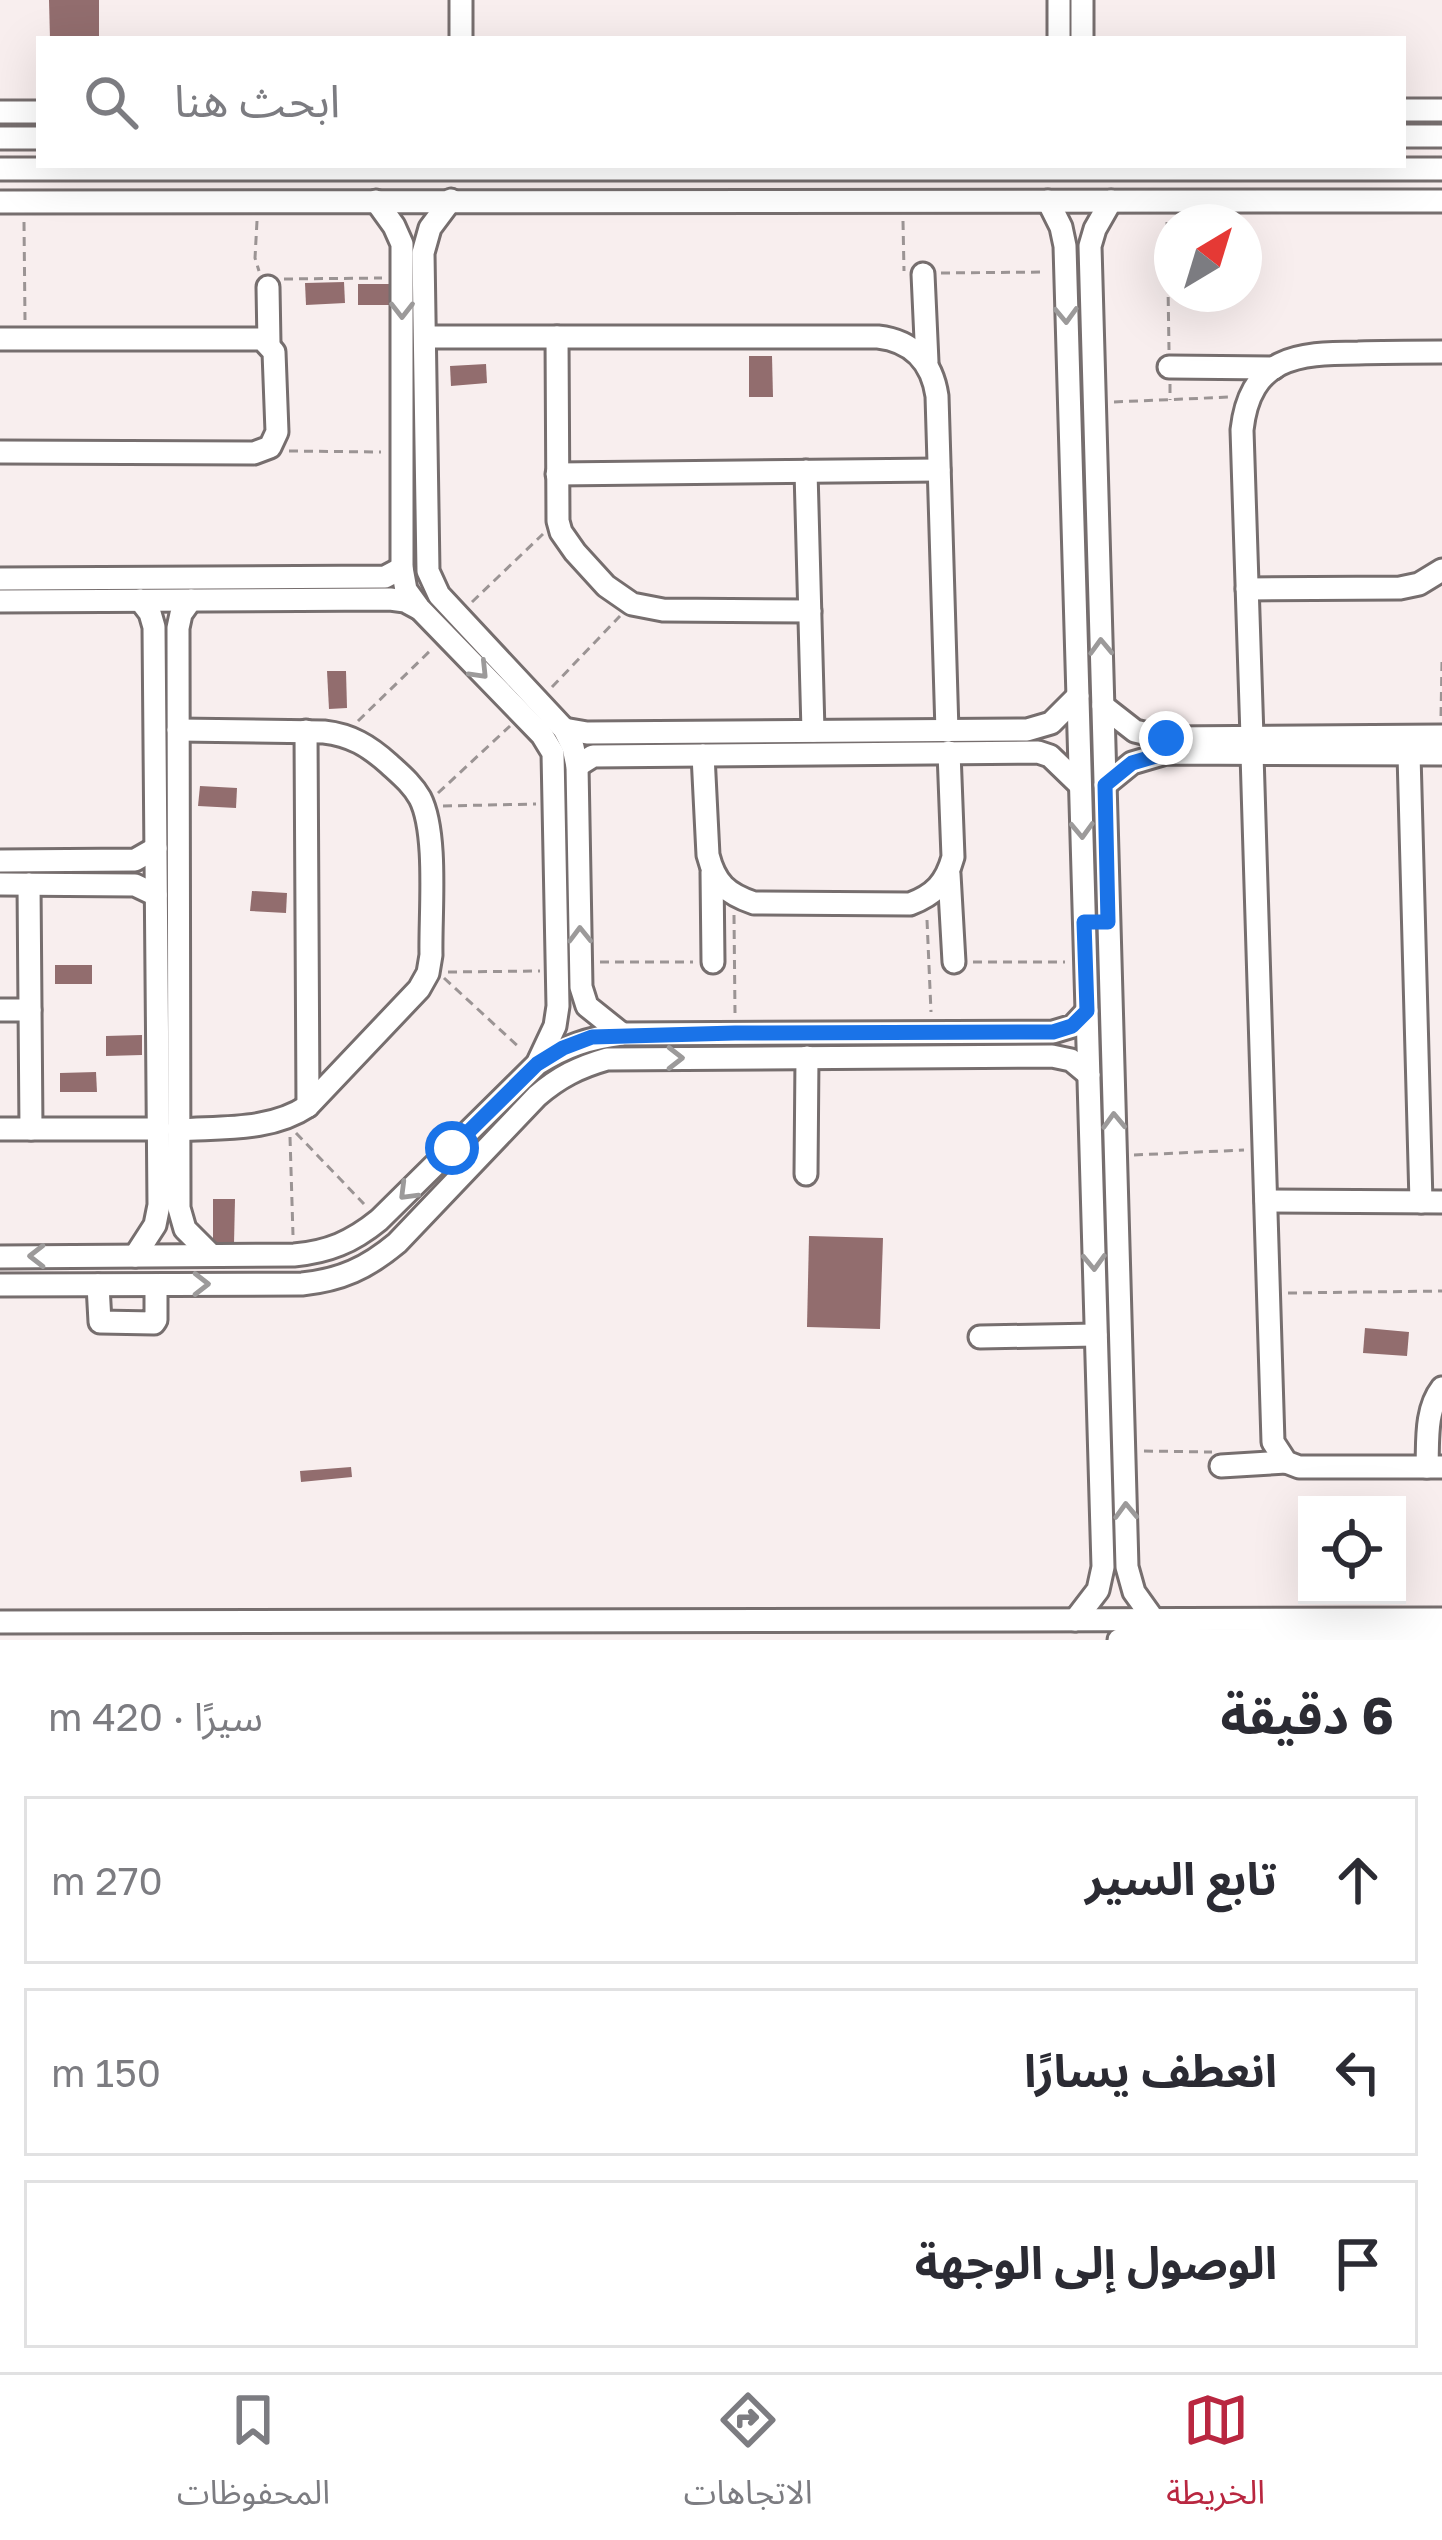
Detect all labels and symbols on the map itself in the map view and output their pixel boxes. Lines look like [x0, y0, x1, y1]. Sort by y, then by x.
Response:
north arrow [1154, 204, 1262, 312]
one-way arrow [389, 302, 415, 320]
one-way arrow [1053, 306, 1079, 325]
one-way arrow [1088, 637, 1114, 656]
one-way arrow [465, 657, 487, 679]
route end [1139, 711, 1193, 765]
one-way arrow [1068, 821, 1094, 840]
one-way arrow [567, 925, 593, 943]
one-way arrow [667, 1045, 685, 1071]
one-way arrow [1102, 1111, 1128, 1130]
route start [425, 1121, 479, 1175]
one-way arrow [399, 1178, 421, 1200]
one-way arrow [27, 1243, 46, 1269]
one-way arrow [1081, 1253, 1107, 1272]
one-way arrow [192, 1272, 211, 1298]
one-way arrow [1113, 1501, 1139, 1520]

